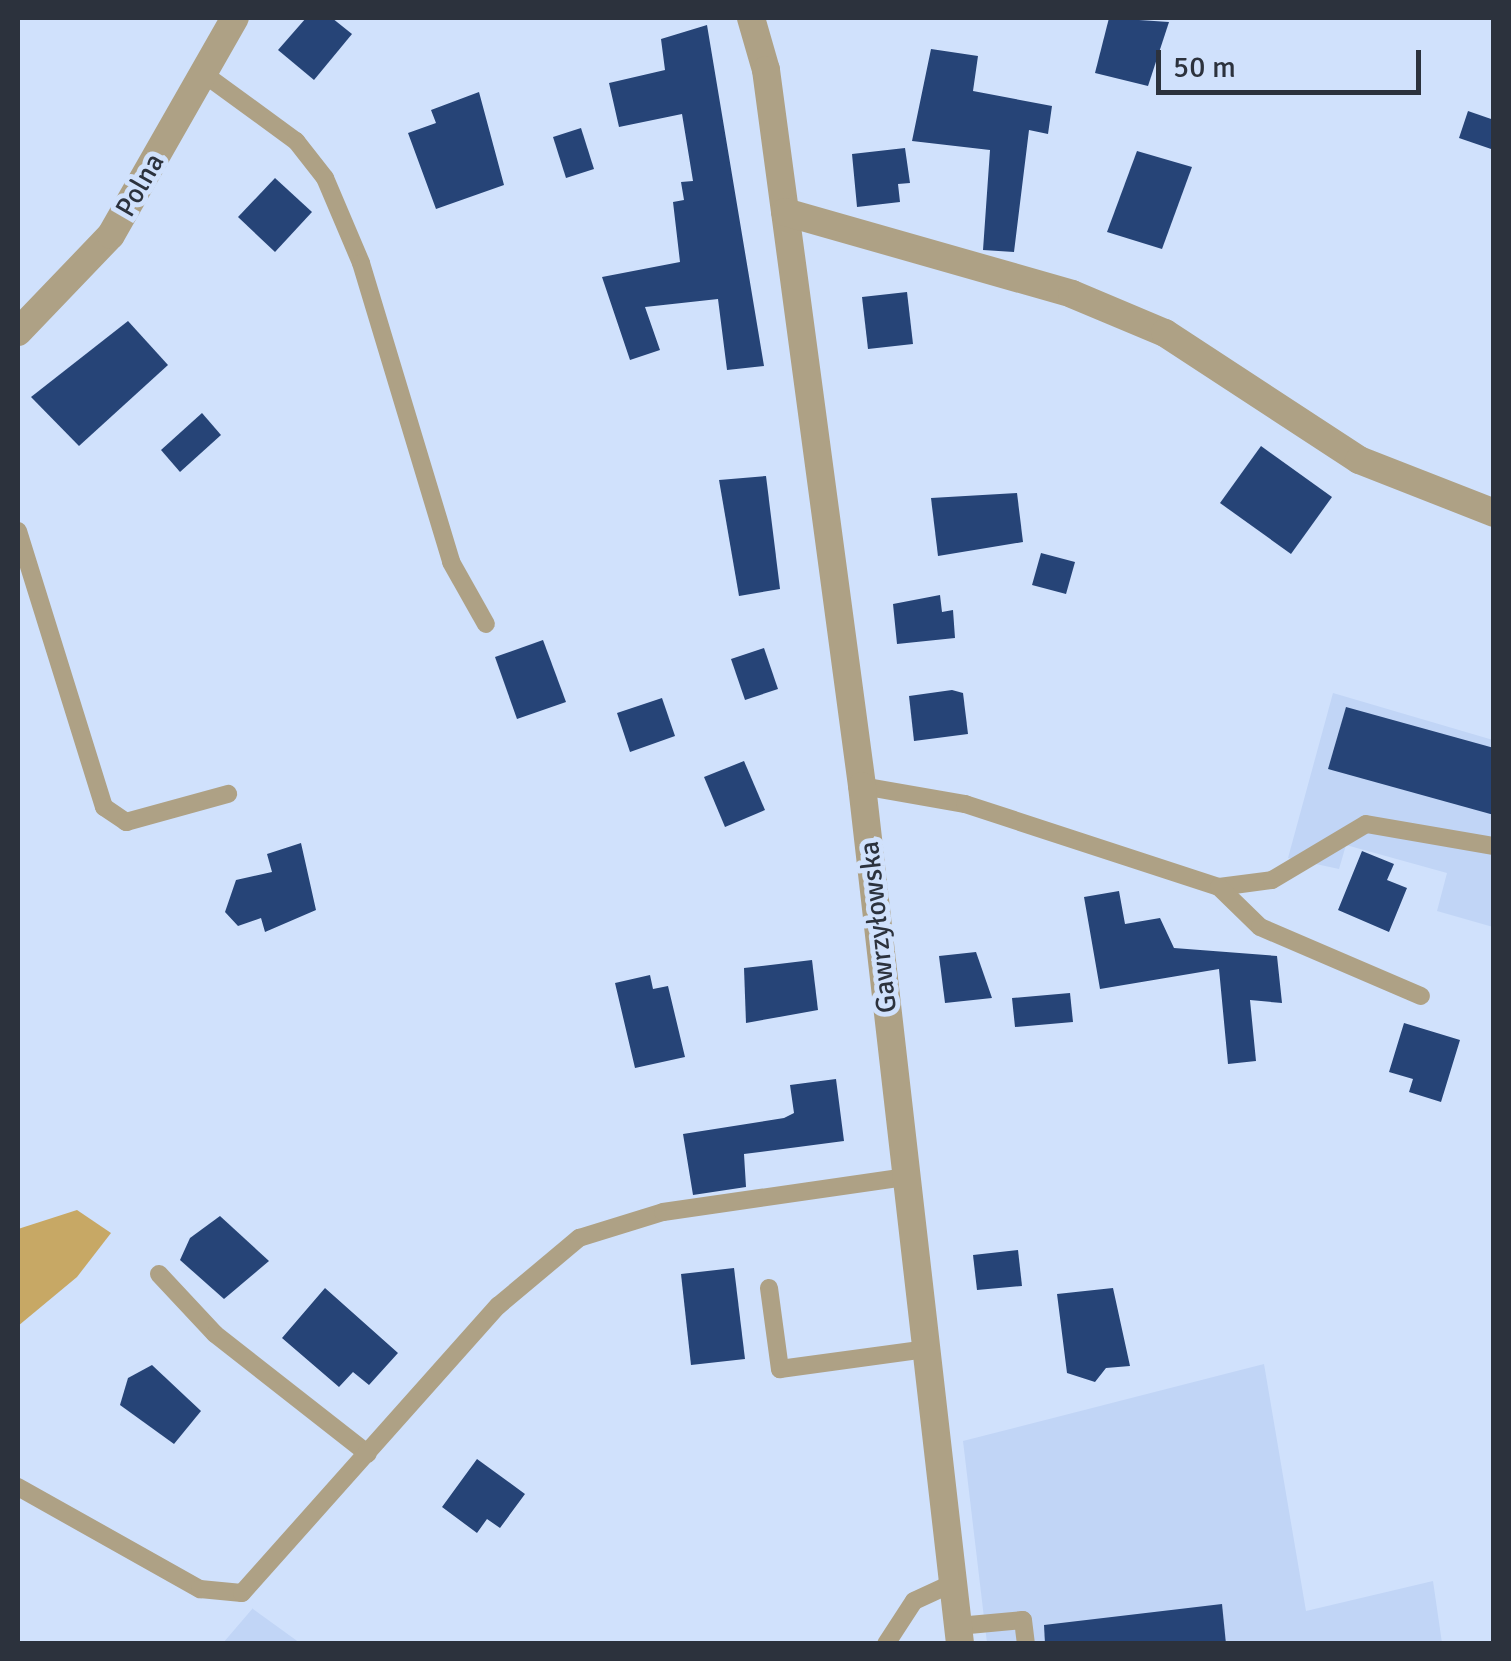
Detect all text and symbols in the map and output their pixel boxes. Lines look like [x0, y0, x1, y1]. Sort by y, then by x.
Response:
scale bar [1161, 30, 1426, 92]
text: 50 m [1173, 49, 1236, 86]
street label: Polna [109, 147, 171, 223]
street label: Gawrzyłowska [852, 839, 904, 1015]

